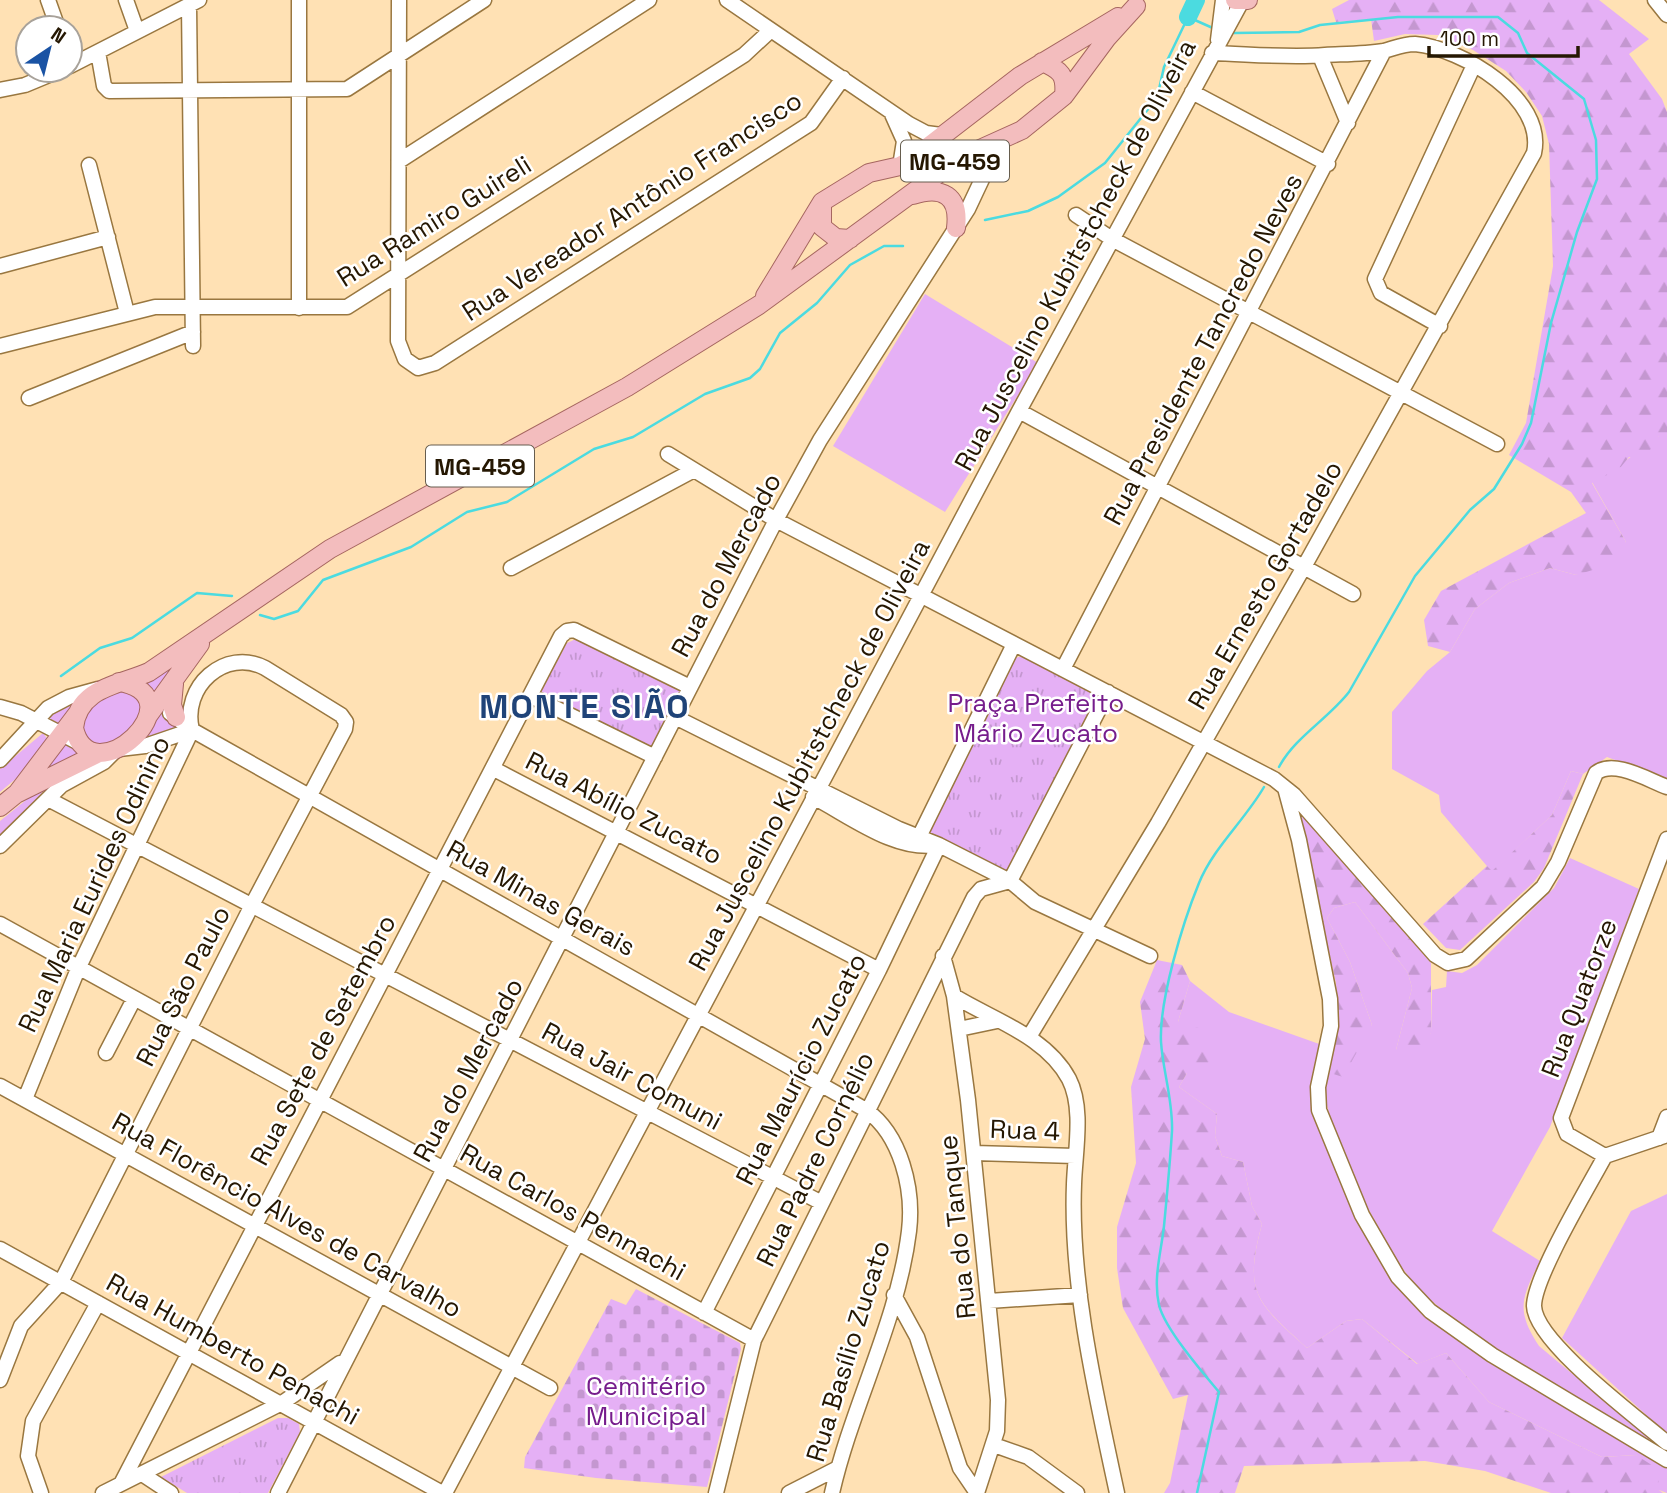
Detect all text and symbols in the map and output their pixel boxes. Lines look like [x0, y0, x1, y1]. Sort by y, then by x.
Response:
north arrow [14, 14, 84, 84]
scale bar [1429, 14, 1578, 58]
text: N [46, 22, 71, 49]
text: 100 m [1440, 25, 1499, 52]
street label: Rua Juscelino Kubitstcheck de Oliveira [946, 33, 1204, 477]
street label: Rua Vereador Antônio Francisco [456, 83, 808, 329]
road number: MG-459 [901, 140, 1009, 182]
street label: Rua Ramiro Guireli [330, 147, 538, 295]
street label: Rua Presidente Tancredo Neves [1096, 167, 1310, 531]
road number: MG-459 [426, 446, 534, 486]
street label: Rua Ernesto Gortadelo [1180, 455, 1350, 715]
street label: Rua do Mercado [663, 467, 789, 663]
street label: Rua Juscelino Kubitstcheck de Oliveira [680, 533, 938, 977]
district label: MONTE SIÃO [479, 686, 691, 728]
park label: Praça Prefeito Mário Zucato [948, 686, 1124, 750]
street label: Rua Maria Eurides Odinino [10, 730, 178, 1038]
street label: Rua Abílio Zucato [520, 744, 728, 872]
street label: Rua Minas Gerais [441, 832, 641, 964]
street label: Rua São Paulo [128, 900, 238, 1072]
street label: Rua Sete de Setembro [242, 909, 404, 1171]
street label: Rua Quatorze [1533, 914, 1625, 1082]
street label: Rua Maurício Zucato [728, 947, 874, 1191]
street label: Rua do Mercado [405, 972, 531, 1168]
street label: Rua Jair Comuni [536, 1014, 728, 1138]
street label: Rua Padre Cornélio [748, 1046, 882, 1272]
street label: Rua Florêncio Alves de Carvalho [106, 1104, 468, 1326]
street label: Rua 4 [989, 1112, 1061, 1148]
street label: Rua do Tanque [930, 1133, 984, 1321]
street label: Rua Carlos Pennachi [454, 1136, 692, 1288]
street label: Rua Basílio Zucato [798, 1236, 898, 1466]
street label: Rua Humberto Penachi [100, 1265, 366, 1433]
park label: Cemitério Municipal [586, 1369, 706, 1433]

